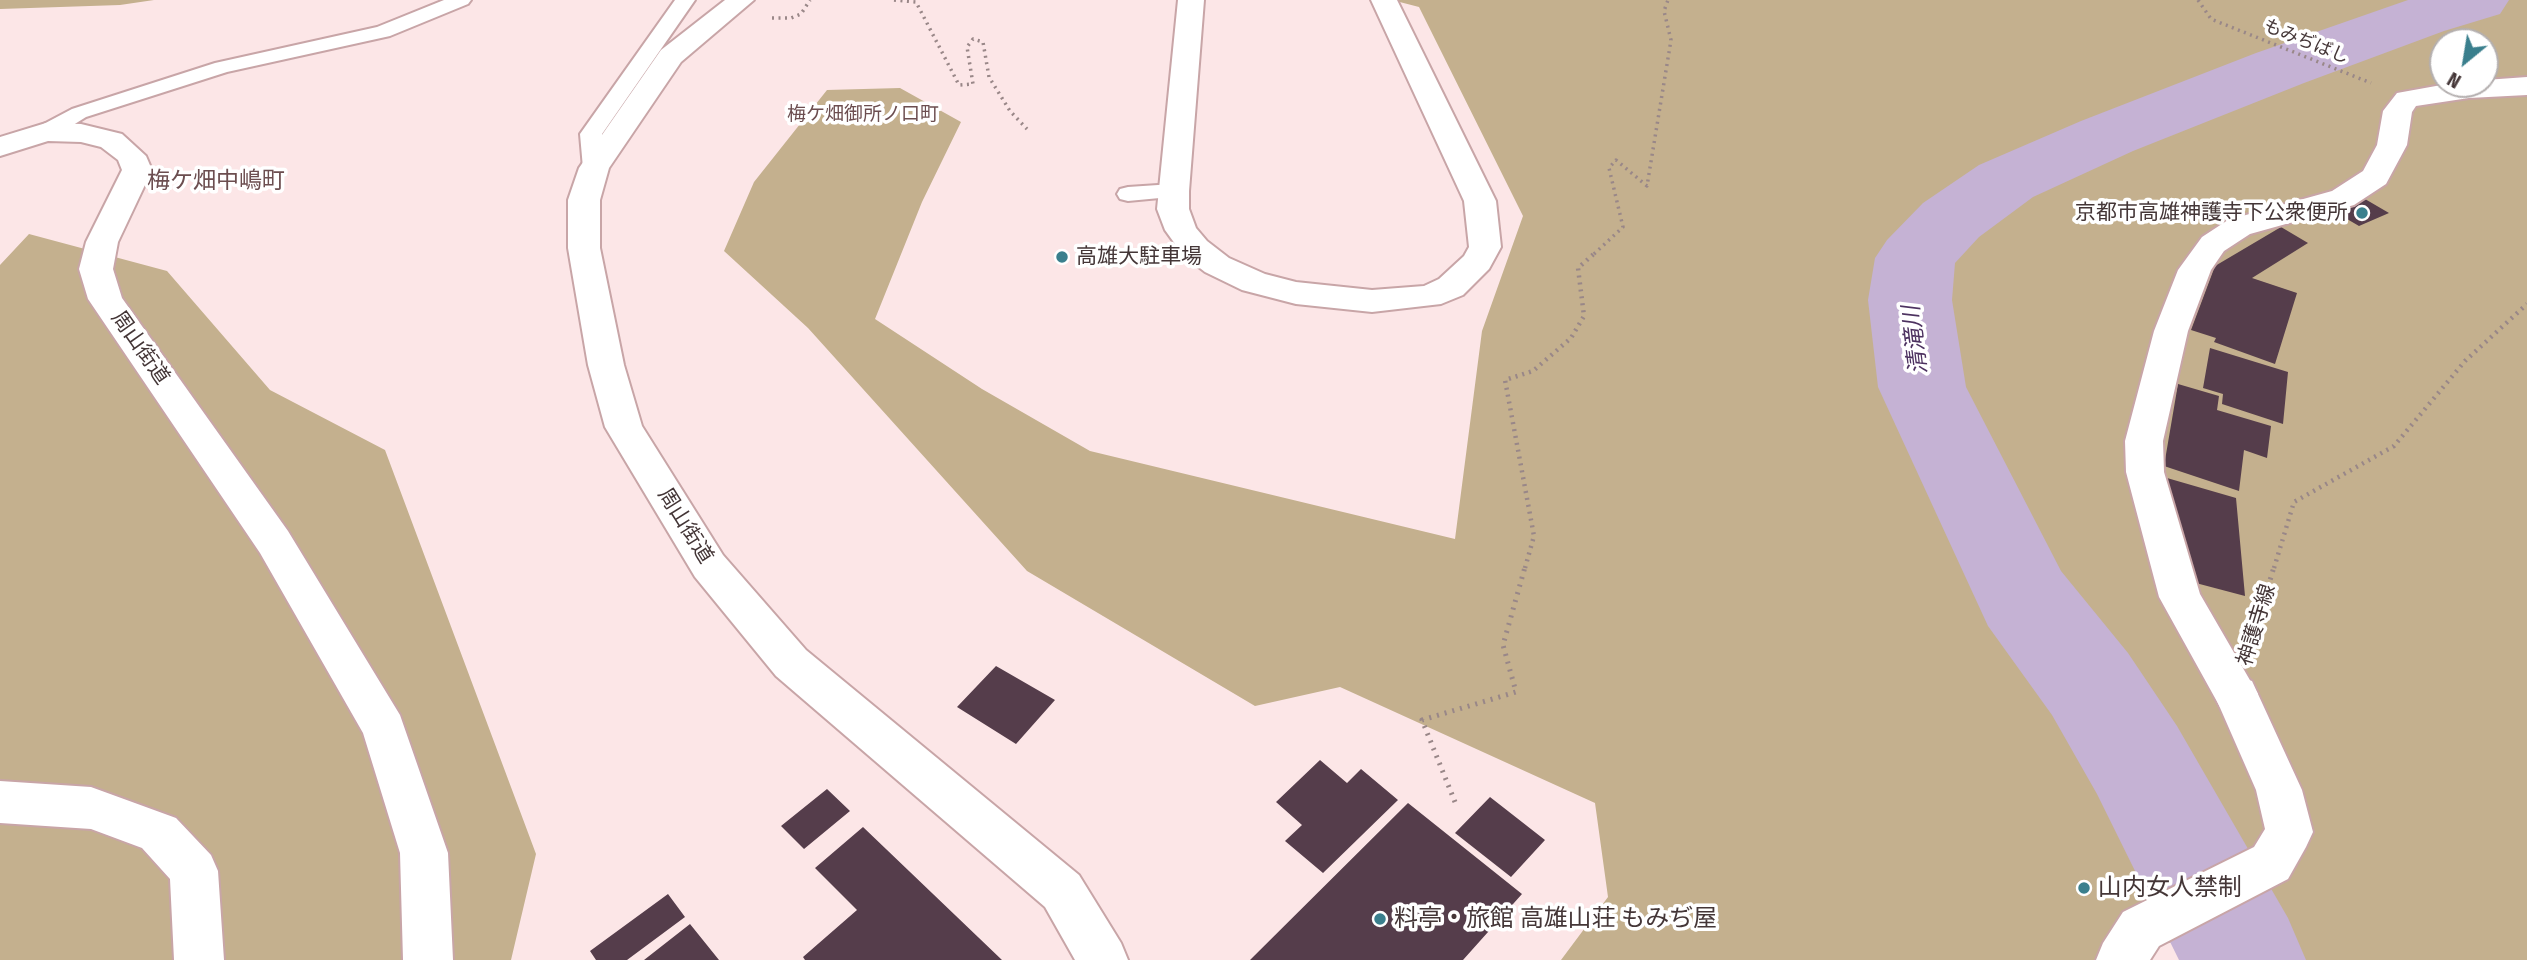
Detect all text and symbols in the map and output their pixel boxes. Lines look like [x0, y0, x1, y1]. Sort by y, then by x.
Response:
street label: もみぢばし [2260, 15, 2352, 69]
north arrow [2429, 28, 2499, 98]
text: N [2444, 67, 2465, 93]
district label: 梅ケ畑御所ノ口町 [787, 104, 939, 126]
district label: 梅ケ畑中嶋町 [147, 168, 285, 196]
place label: 京都市高雄神護寺下公衆便所 [2075, 200, 2348, 226]
marker: 京都市高雄神護寺下公衆便所 [2354, 205, 2370, 221]
place label: 高雄大駐車場 [1076, 244, 1202, 270]
marker: 高雄大駐車場 [1054, 249, 1070, 265]
water label: 清滝川 [1898, 304, 1934, 376]
street label: 周山街道 [106, 306, 174, 390]
street label: 周山街道 [652, 484, 718, 568]
street label: 神護寺線 [2233, 581, 2281, 669]
place label: 山内女人禁制 [2098, 874, 2242, 902]
marker: 山内女人禁制 [2076, 880, 2092, 896]
place label: 料亭・旅館 高雄山荘 もみぢ屋 [1394, 905, 1717, 933]
marker: 料亭・旅館 高雄山荘 もみぢ屋 [1372, 911, 1388, 927]

